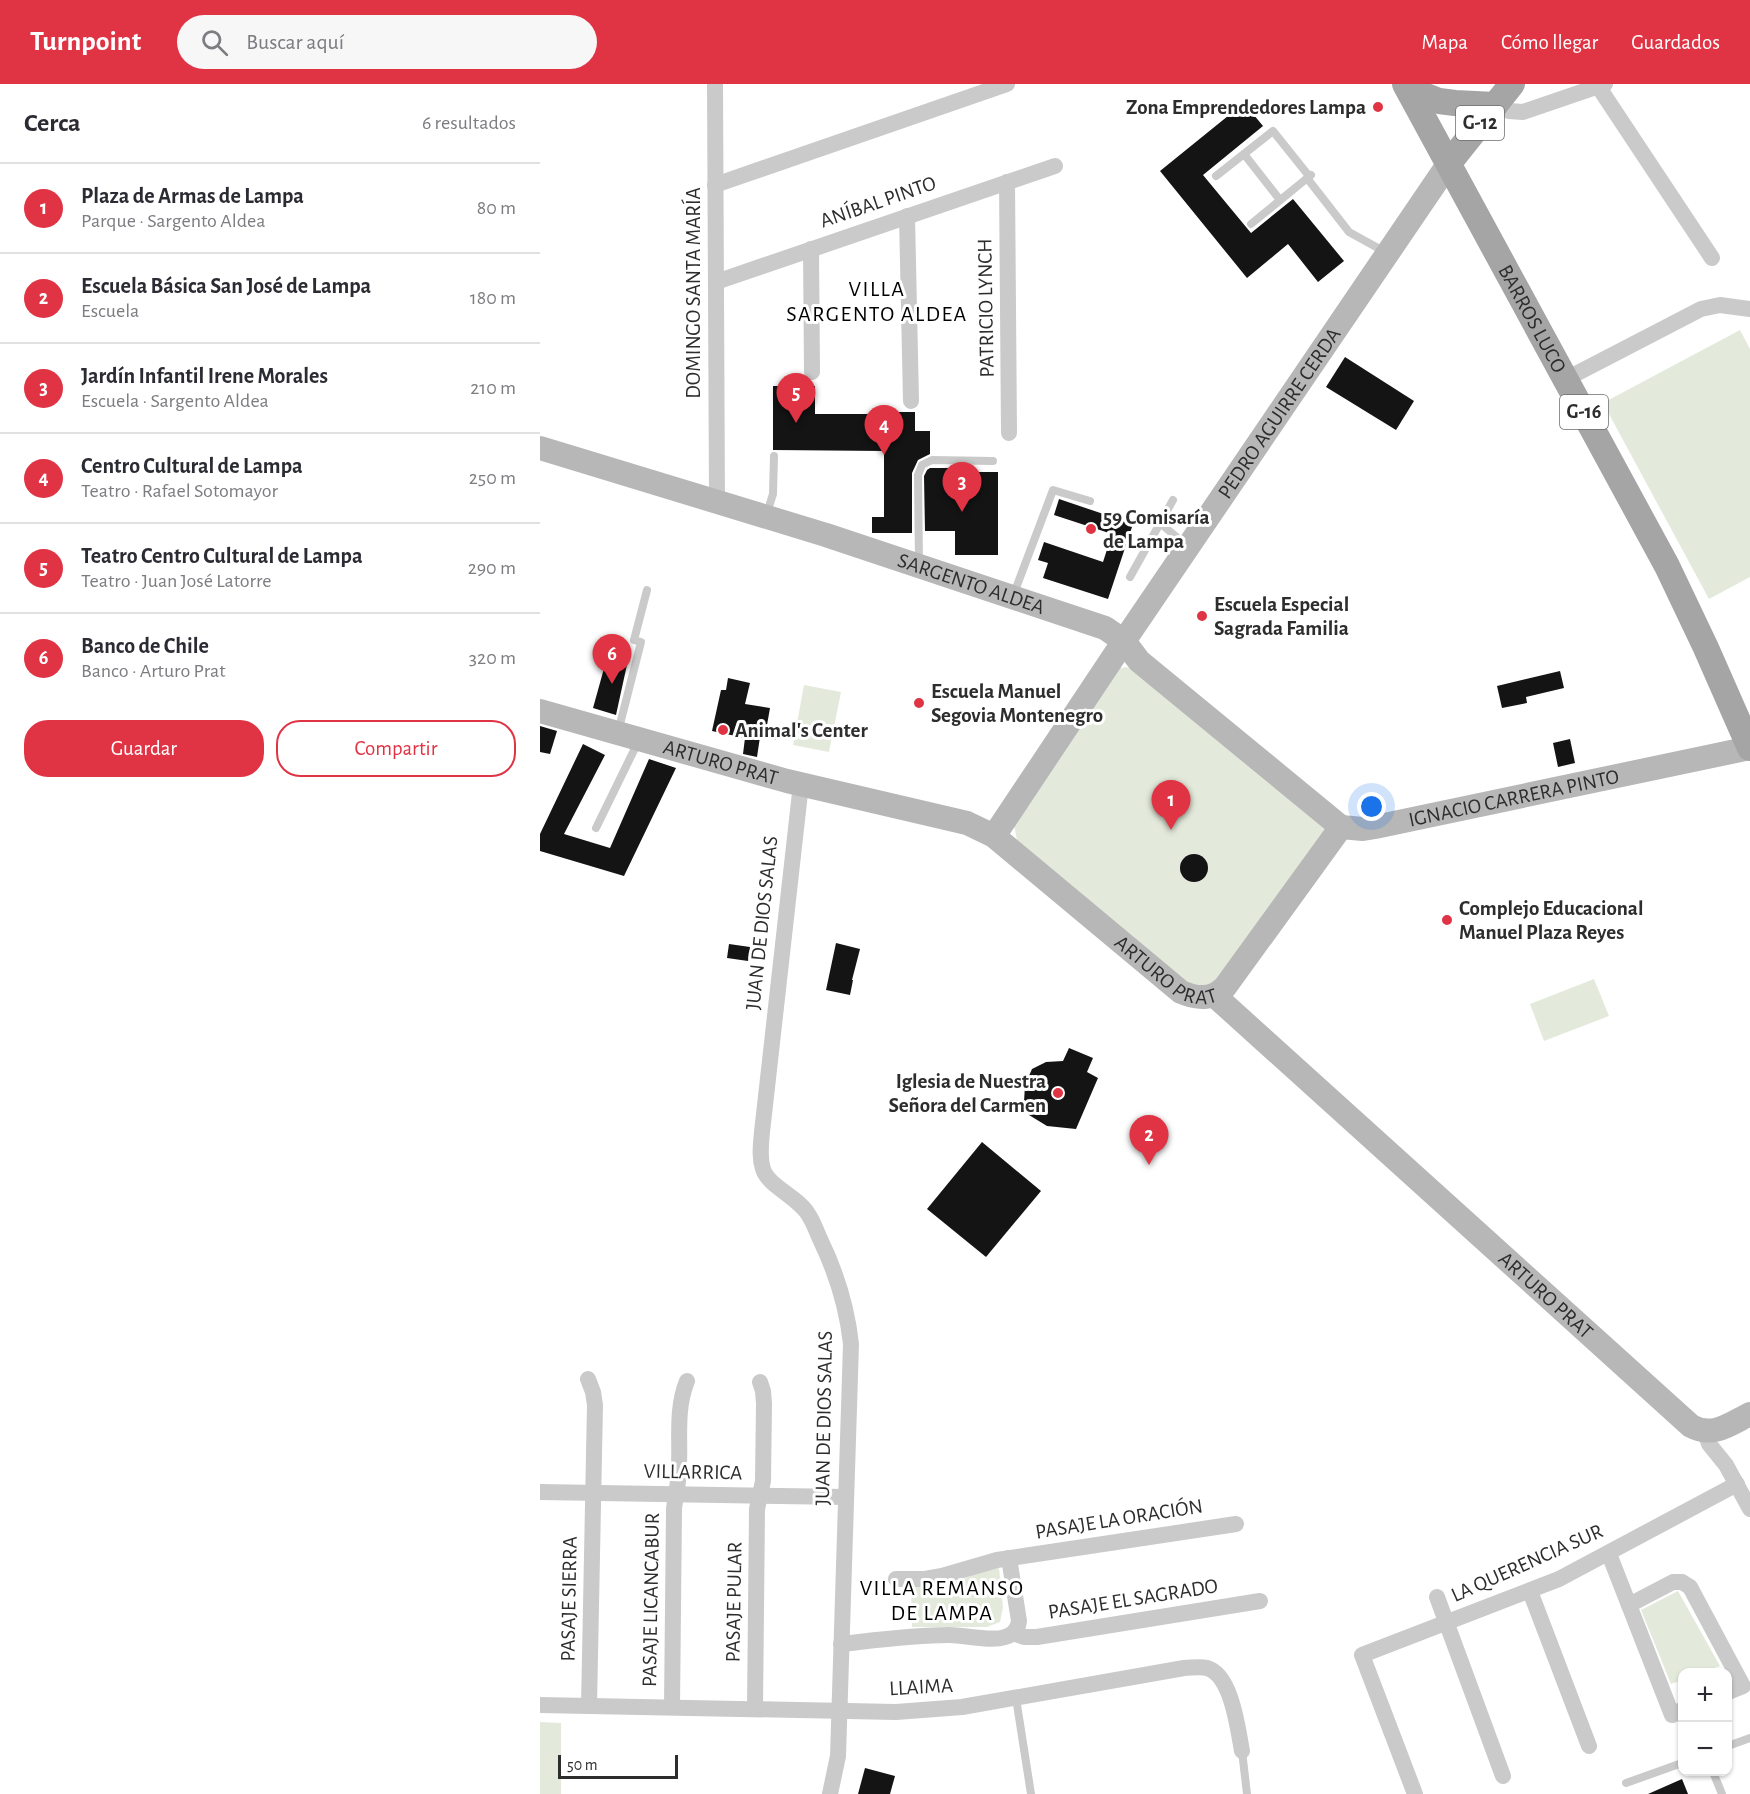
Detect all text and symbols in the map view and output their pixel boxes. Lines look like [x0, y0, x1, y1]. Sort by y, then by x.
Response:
search box [177, 15, 597, 69]
icon: search [198, 26, 231, 59]
text: Turnpoint [30, 28, 141, 56]
text: Buscar aquí [246, 31, 344, 53]
text: Mapa [1422, 32, 1468, 53]
text: Cómo llegar [1501, 32, 1598, 53]
text: Guardados [1631, 32, 1720, 53]
place label: Zona Emprendedores Lampa [1126, 97, 1366, 118]
marker: Zona Emprendedores Lampa [1371, 100, 1385, 114]
road number: G-12 [1456, 106, 1504, 140]
text: Cerca [24, 110, 81, 136]
text: 6 resultados [422, 113, 516, 133]
street label: ANÍBAL PINTO [817, 170, 939, 232]
text: Plaza de Armas de Lampa [81, 185, 304, 207]
street label: DOMINGO SANTA MARÍA [681, 187, 704, 399]
text: 1 [40, 198, 47, 218]
text: 80 m [477, 198, 516, 218]
text: Parque · Sargento Aldea [81, 211, 266, 231]
street label: PATRICIO LYNCH [974, 238, 998, 378]
street label: BARROS LUCO [1495, 261, 1570, 376]
text: Escuela Básica San José de Lampa [81, 275, 371, 297]
district label: VILLA SARGENTO ALDEA [786, 278, 968, 325]
text: 2 [39, 288, 48, 308]
text: 180 m [470, 288, 516, 308]
text: Escuela [81, 301, 139, 321]
street label: PEDRO AGUIRRE CERDA [1214, 324, 1344, 502]
text: Jardín Infantil Irene Morales [81, 365, 328, 387]
pin: 5 [776, 374, 816, 423]
text: 3 [39, 378, 48, 398]
text: 210 m [470, 378, 516, 398]
text: Escuela · Sargento Aldea [81, 391, 269, 411]
road number: G-16 [1560, 395, 1608, 429]
pin: 4 [864, 406, 904, 455]
text: Centro Cultural de Lampa [81, 455, 303, 477]
pin: 3 [942, 462, 982, 512]
text: 4 [38, 468, 49, 488]
text: 250 m [469, 468, 516, 488]
text: Teatro · Rafael Sotomayor [81, 481, 278, 501]
place label: 59 Comisaría de Lampa [1103, 507, 1210, 552]
marker: 59 Comisaría de Lampa [1084, 522, 1098, 536]
text: Teatro Centro Cultural de Lampa [81, 545, 363, 567]
street label: SARGENTO ALDEA [895, 549, 1047, 618]
text: 5 [39, 558, 48, 578]
text: 290 m [468, 558, 516, 578]
text: Teatro · Juan José Latorre [81, 571, 272, 591]
place label: Escuela Especial Sagrada Familia [1214, 594, 1349, 639]
marker: Escuela Especial Sagrada Familia [1195, 609, 1209, 623]
pin: 6 [592, 634, 632, 684]
text: Banco de Chile [81, 635, 209, 657]
text: 6 [39, 648, 48, 668]
text: 320 m [469, 648, 516, 668]
text: Banco · Arturo Prat [81, 661, 226, 681]
place label: Escuela Manuel Segovia Montenegro [931, 681, 1103, 726]
marker: Escuela Manuel Segovia Montenegro [912, 696, 926, 710]
button: Guardar [24, 720, 264, 777]
button: Compartir [276, 720, 516, 777]
place label: Animal's Center [735, 720, 868, 741]
marker: Animal's Center [716, 723, 730, 737]
street label: ARTURO PRAT [661, 736, 781, 789]
street label: IGNACIO CARRERA PINTO [1407, 765, 1621, 830]
pin: 1 [1152, 780, 1190, 830]
your location [1357, 792, 1386, 821]
street label: JUAN DE DIOS SALAS [742, 835, 782, 1011]
place label: Complejo Educacional Manuel Plaza Reyes [1459, 898, 1643, 943]
marker: Complejo Educacional Manuel Plaza Reyes [1440, 913, 1454, 927]
street label: ARTURO PRAT [1111, 931, 1219, 1008]
place label: Iglesia de Nuestra Señora del Carmen [889, 1071, 1046, 1116]
marker: Iglesia de Nuestra Señora del Carmen [1051, 1086, 1065, 1100]
pin: 2 [1130, 1116, 1168, 1165]
street label: ARTURO PRAT [1495, 1247, 1597, 1343]
street label: JUAN DE DIOS SALAS [812, 1330, 836, 1506]
street label: VILLARRICA [643, 1461, 743, 1483]
street label: PASAJE LA ORACIÓN [1033, 1493, 1204, 1543]
street label: PASAJE LICANCABUR [639, 1513, 663, 1687]
street label: LA QUERENCIA SUR [1448, 1520, 1606, 1606]
street label: PASAJE SIERRA [557, 1536, 581, 1662]
street label: PASAJE PULAR [722, 1541, 746, 1663]
street label: PASAJE EL SAGRADO [1047, 1575, 1219, 1623]
district label: VILLA REMANSO DE LAMPA [860, 1577, 1024, 1624]
map controls [1678, 1668, 1732, 1776]
button: + [1678, 1668, 1732, 1722]
street label: LLAIMA [889, 1675, 953, 1699]
button: − [1678, 1722, 1732, 1776]
scale bar [558, 1752, 678, 1780]
text: 50 m [567, 1757, 598, 1773]

